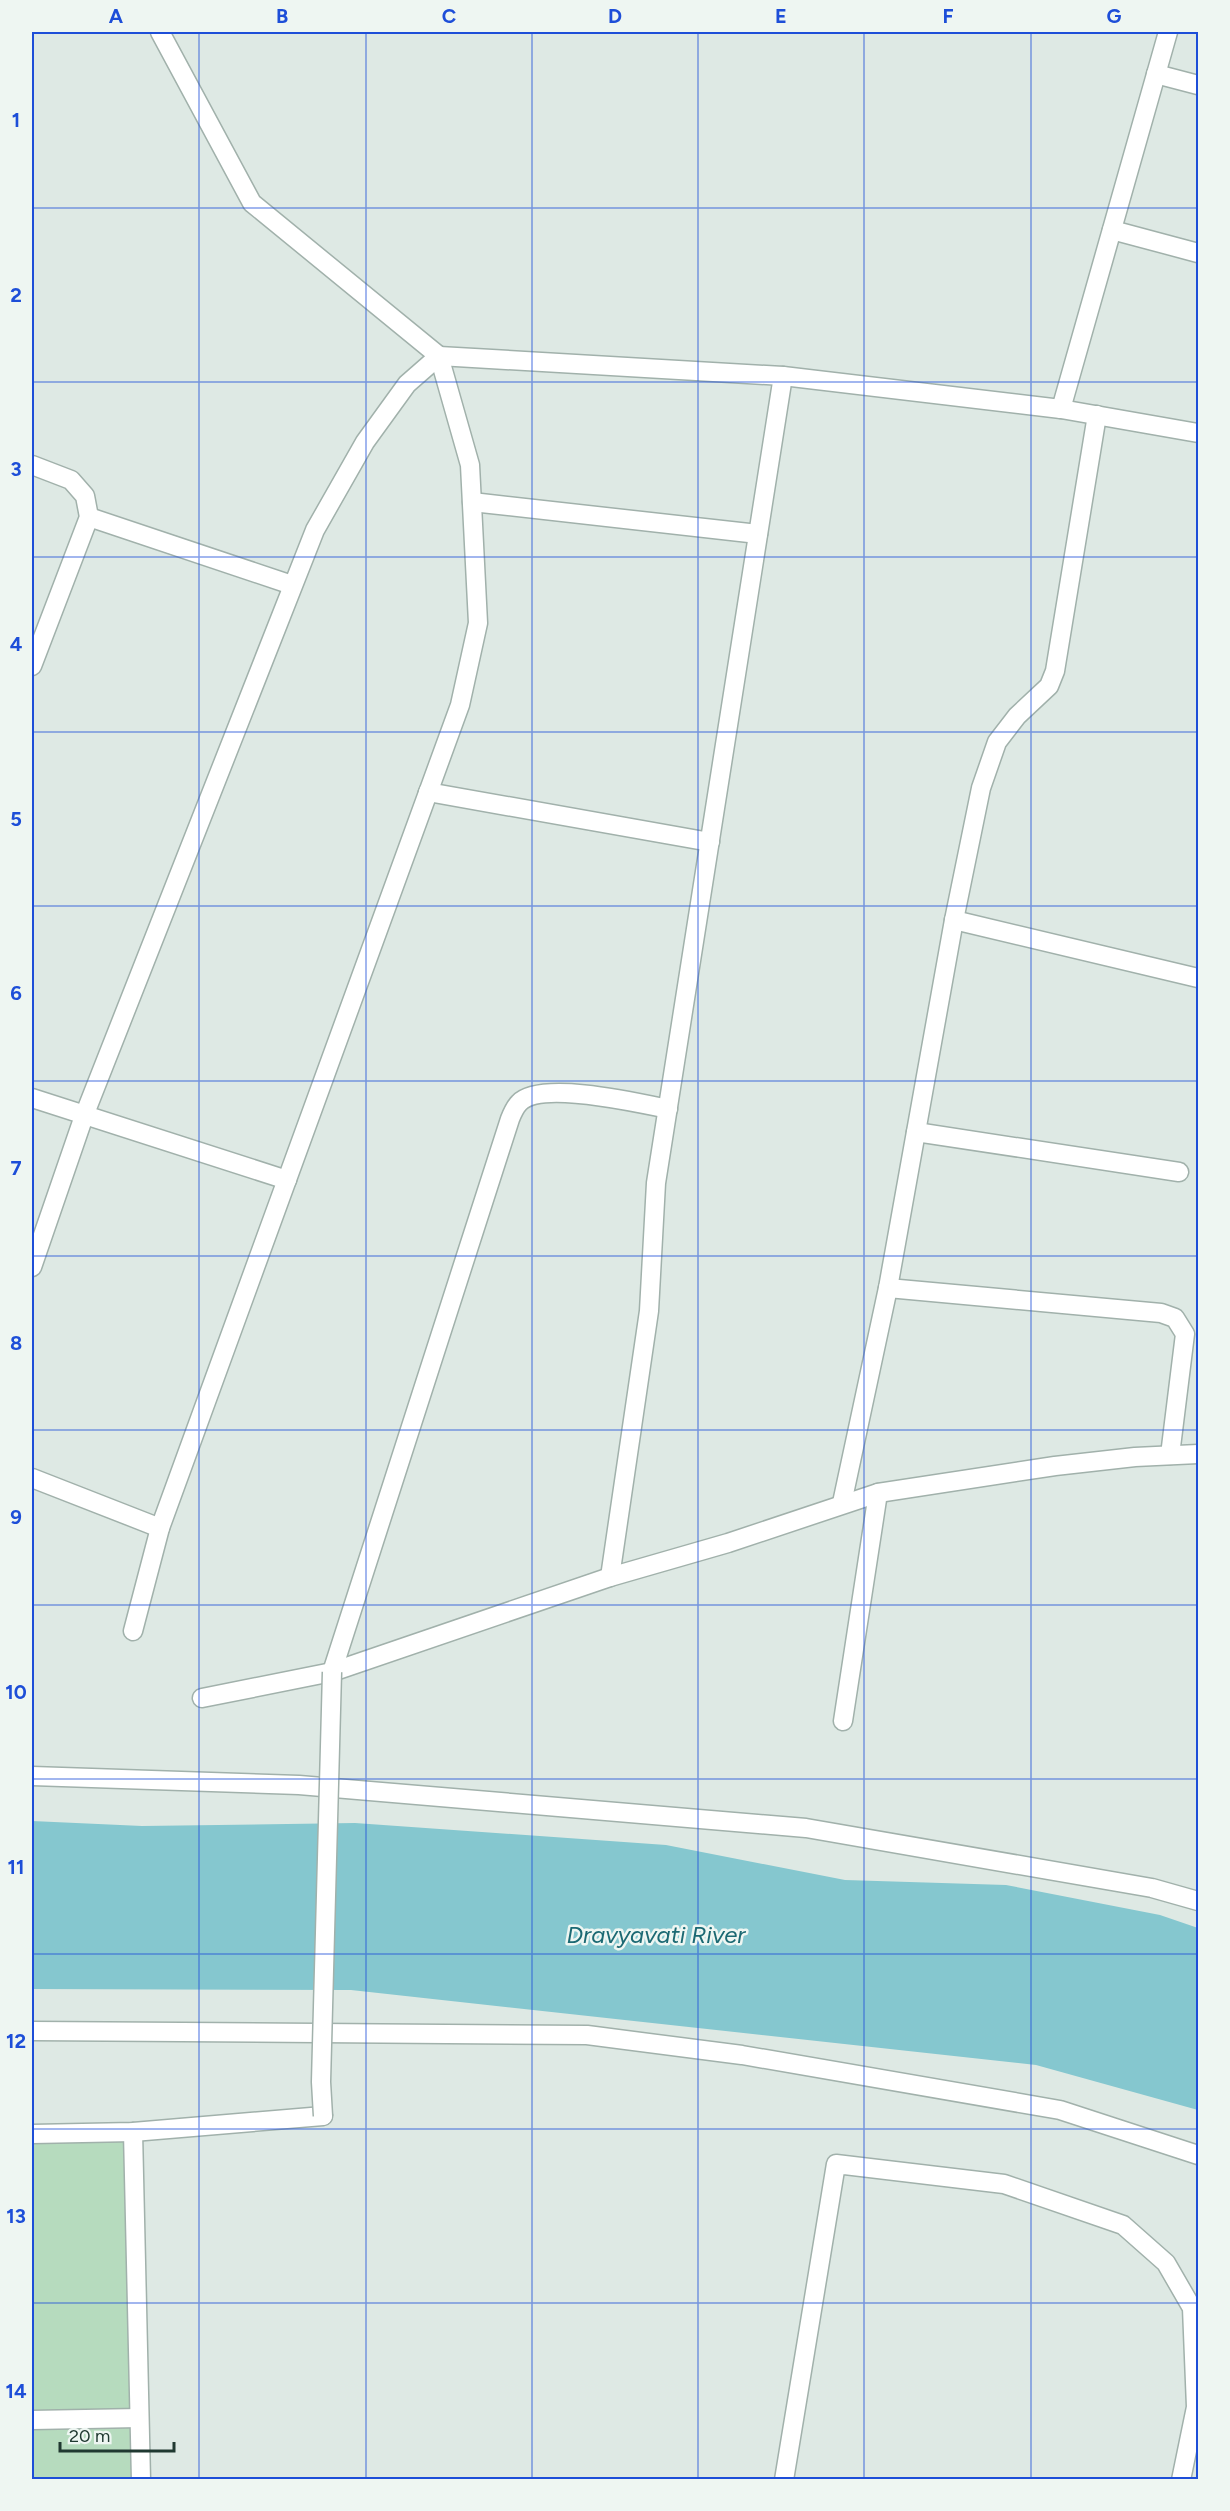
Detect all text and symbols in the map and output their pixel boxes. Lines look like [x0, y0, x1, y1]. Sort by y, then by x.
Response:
text: A [109, 4, 124, 28]
text: B [276, 4, 288, 28]
text: C [442, 4, 456, 28]
text: D [608, 4, 622, 28]
text: E [775, 4, 787, 28]
text: F [942, 4, 954, 28]
text: G [1107, 4, 1122, 28]
text: 1 [12, 108, 20, 132]
text: 2 [10, 283, 22, 307]
text: 3 [10, 457, 22, 481]
text: 4 [10, 632, 23, 656]
text: 5 [10, 807, 22, 831]
text: 6 [10, 981, 22, 1005]
text: 7 [10, 1156, 22, 1180]
text: 8 [10, 1331, 22, 1355]
text: 9 [10, 1505, 22, 1529]
text: 10 [5, 1680, 27, 1704]
text: 11 [8, 1855, 24, 1879]
water label: Dravyavati River [567, 1920, 746, 1949]
text: 12 [6, 2029, 26, 2053]
text: 13 [6, 2204, 26, 2228]
text: 14 [5, 2379, 27, 2403]
scale bar [60, 2415, 174, 2453]
text: 20 m [69, 2425, 110, 2447]

